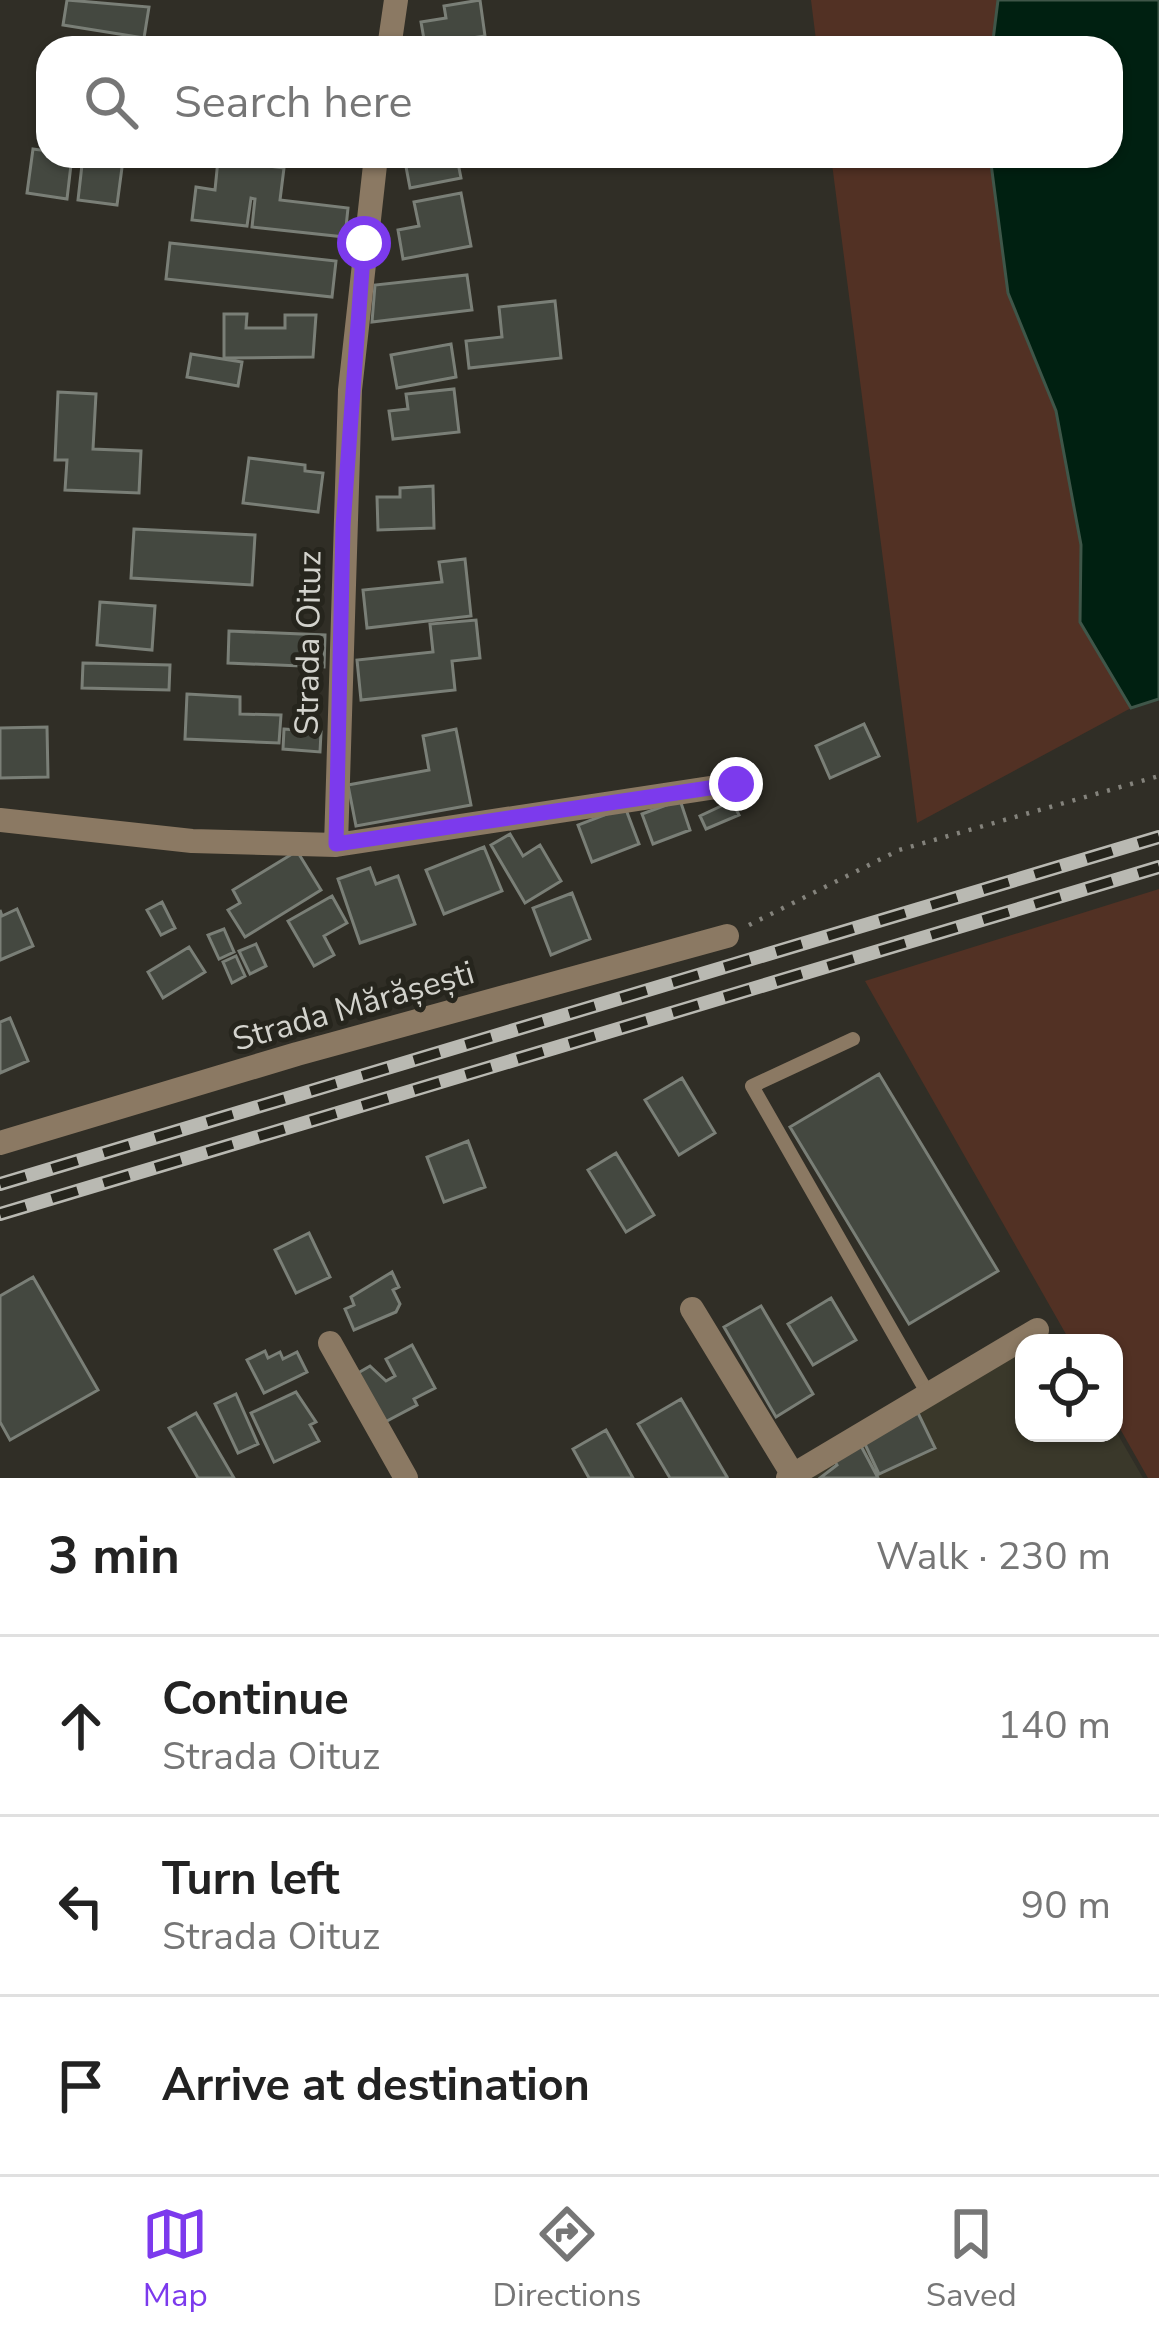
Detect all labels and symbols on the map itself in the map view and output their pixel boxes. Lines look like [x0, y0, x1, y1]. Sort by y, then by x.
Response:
route start [337, 216, 391, 270]
street label: Strada Oituz [284, 550, 333, 736]
route end [709, 757, 763, 811]
street label: Strada Mărășești [227, 950, 479, 1062]

